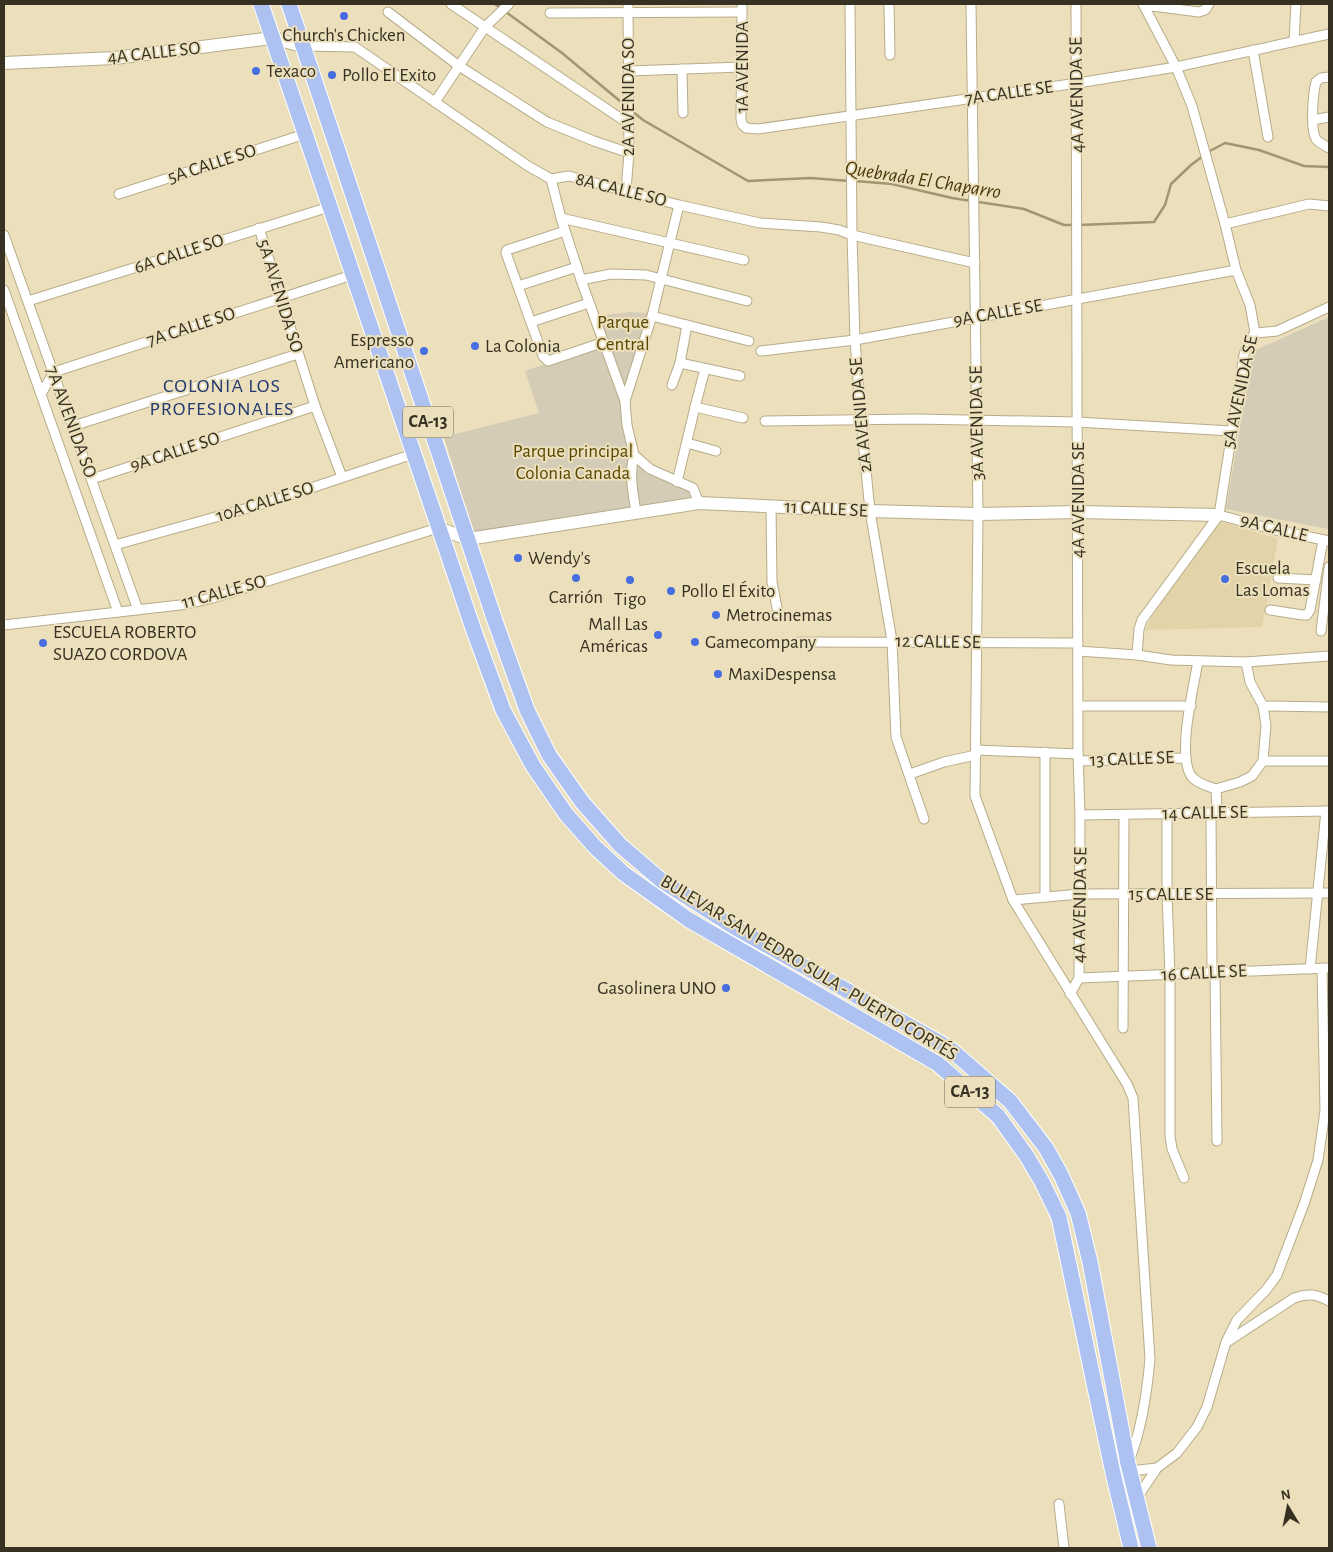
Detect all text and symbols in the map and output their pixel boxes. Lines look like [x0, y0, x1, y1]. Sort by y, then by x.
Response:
marker: Church's Chicken [338, 10, 350, 22]
street label: 1A AVENIDA [733, 21, 752, 113]
place label: Church's Chicken [282, 26, 406, 45]
street label: 4A AVENIDA SE [1066, 37, 1088, 153]
street label: 2A AVENIDA SO [619, 38, 638, 156]
street label: 4A CALLE SO [107, 39, 201, 67]
place label: Texaco [266, 62, 316, 81]
marker: Texaco [250, 65, 262, 77]
place label: Pollo El Exito [342, 66, 436, 85]
marker: Pollo El Exito [326, 69, 338, 81]
street label: 7A CALLE SE [964, 77, 1054, 109]
street label: 5A CALLE SO [165, 141, 259, 187]
water label: Quebrada El Chaparro [844, 158, 1002, 202]
street label: 8A CALLE SO [574, 170, 668, 210]
street label: 6A CALLE SO [132, 231, 226, 277]
street label: 5A AVENIDA SO [254, 237, 306, 355]
street label: 9A CALLE SE [952, 296, 1044, 330]
street label: 7A CALLE SO [144, 304, 238, 350]
park label: Parque Central [596, 313, 650, 354]
place label: Espresso Americano [334, 331, 414, 372]
street label: 5A AVENIDA SE [1219, 334, 1261, 450]
place label: La Colonia [485, 337, 561, 356]
marker: La Colonia [469, 340, 481, 352]
marker: Espresso Americano [418, 345, 430, 357]
street label: 2A AVENIDA SE [847, 357, 875, 473]
street label: 7A AVENIDA SO [42, 363, 100, 481]
street label: 3A AVENIDA SE [967, 365, 987, 481]
district label: COLONIA LOS PROFESIONALES [149, 376, 295, 419]
road number: CA-13 [403, 407, 453, 438]
street label: 9A CALLE SO [128, 429, 222, 475]
park label: Parque principal Colonia Canada [513, 442, 633, 483]
street label: 4A AVENIDA SE [1069, 442, 1088, 558]
street label: 10A CALLE SO [214, 478, 316, 526]
street label: 11 CALLE SE [784, 497, 868, 521]
street label: 9A CALLE [1238, 510, 1310, 546]
place label: Wendy's [528, 549, 591, 568]
marker: Wendy's [512, 552, 524, 564]
place label: Escuela Las Lomas [1235, 559, 1310, 600]
street label: 11 CALLE SO [180, 572, 268, 612]
marker: Carrión [570, 572, 582, 584]
marker: Escuela Las Lomas [1219, 573, 1231, 585]
marker: Tigo [624, 574, 636, 586]
place label: Pollo El Éxito [681, 580, 775, 601]
marker: Pollo El Éxito [665, 585, 677, 597]
place label: Carrión [549, 588, 603, 607]
place label: Tigo [614, 590, 646, 609]
place label: Metrocinemas [726, 606, 832, 625]
marker: Metrocinemas [710, 609, 722, 621]
place label: Mall Las Américas [580, 615, 648, 656]
place label: ESCUELA ROBERTO SUAZO CORDOVA [53, 623, 196, 664]
marker: Mall Las Américas [652, 629, 664, 641]
street label: 12 CALLE SE [895, 632, 981, 652]
place label: Gamecompany [705, 633, 816, 652]
marker: Gamecompany [689, 636, 701, 648]
marker: ESCUELA ROBERTO SUAZO CORDOVA [37, 637, 49, 649]
place label: MaxiDespensa [728, 665, 837, 684]
marker: MaxiDespensa [712, 668, 724, 680]
street label: 13 CALLE SE [1089, 748, 1175, 770]
street label: 14 CALLE SE [1162, 803, 1248, 823]
street label: 4A AVENIDA SE [1069, 847, 1091, 963]
street label: BULEVAR SAN PEDRO SULA - PUERTO CORTÉS [657, 870, 962, 1064]
street label: 15 CALLE SE [1129, 885, 1213, 904]
street label: 16 CALLE SE [1161, 961, 1247, 985]
place label: Gasolinera UNO [597, 979, 716, 998]
marker: Gasolinera UNO [720, 982, 732, 994]
road number: CA-13 [945, 1076, 995, 1108]
north arrow [1263, 1482, 1313, 1532]
text: N [1280, 1487, 1292, 1503]

